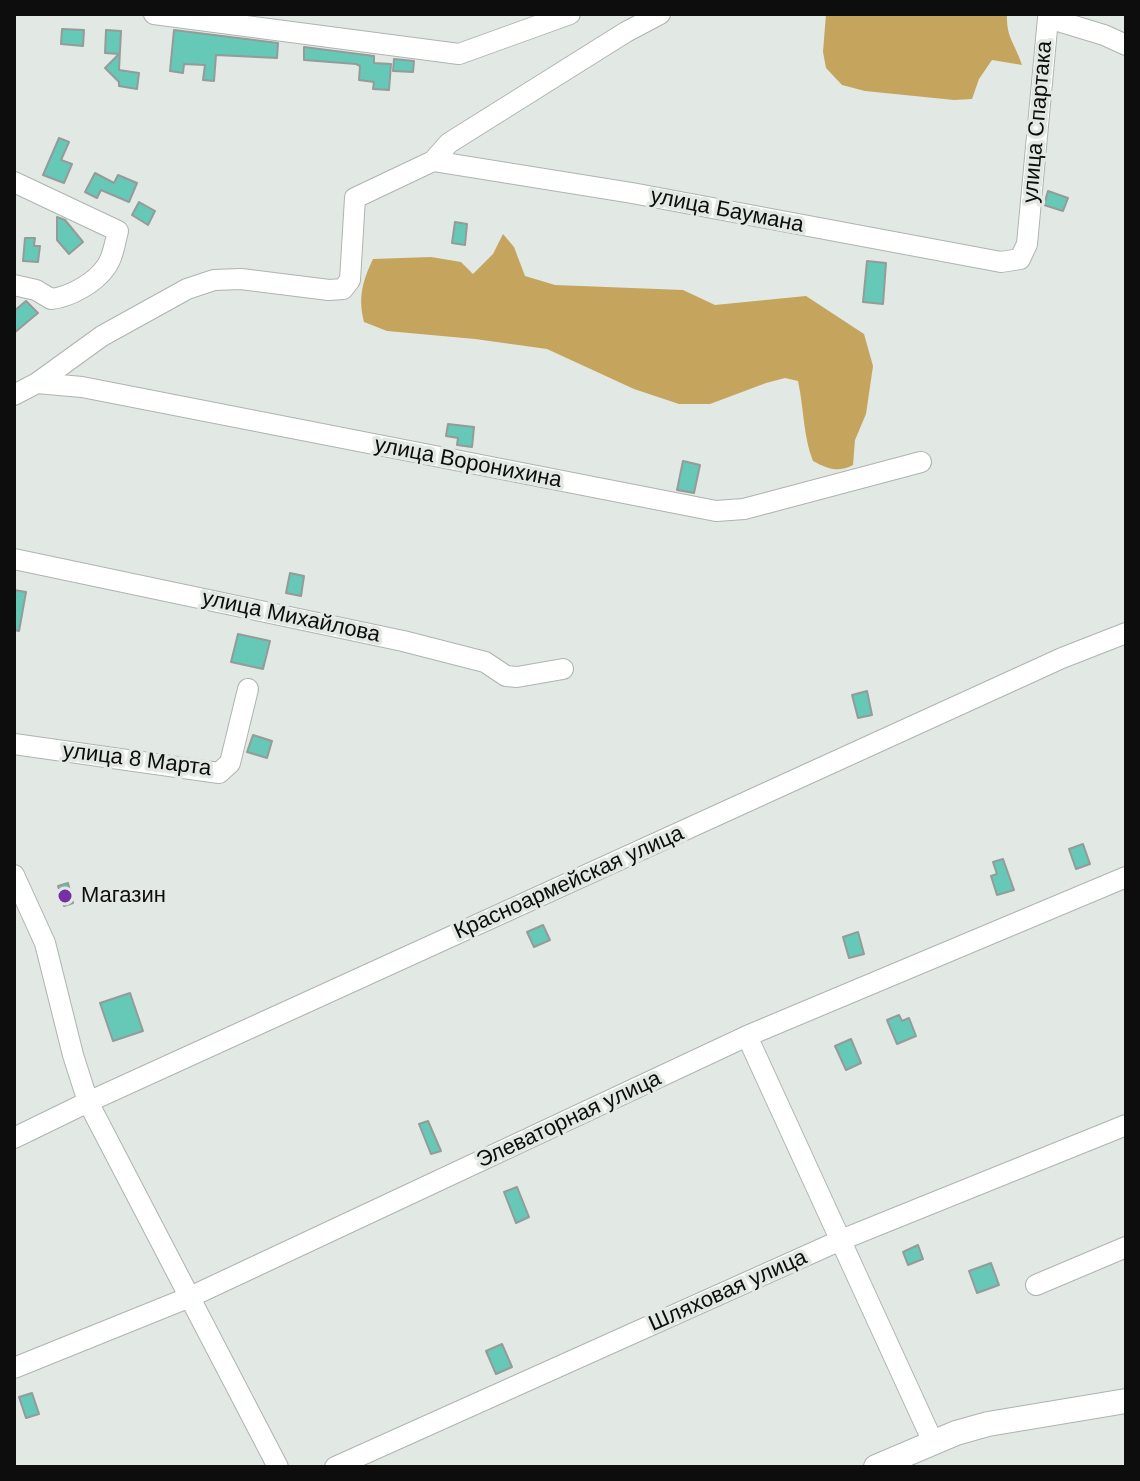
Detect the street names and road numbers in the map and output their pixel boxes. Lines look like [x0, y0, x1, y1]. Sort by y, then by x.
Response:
street label: улица Спартака [1018, 40, 1058, 204]
street label: улица Баумана [648, 183, 806, 239]
street label: улица Воронихина [372, 432, 564, 494]
street label: улица Михайлова [199, 585, 383, 649]
street label: улица 8 Марта [61, 738, 213, 782]
street label: Красноармейская улица [450, 820, 688, 946]
street label: Элеваторная улица [473, 1066, 665, 1174]
street label: Шляховая улица [645, 1244, 811, 1338]

